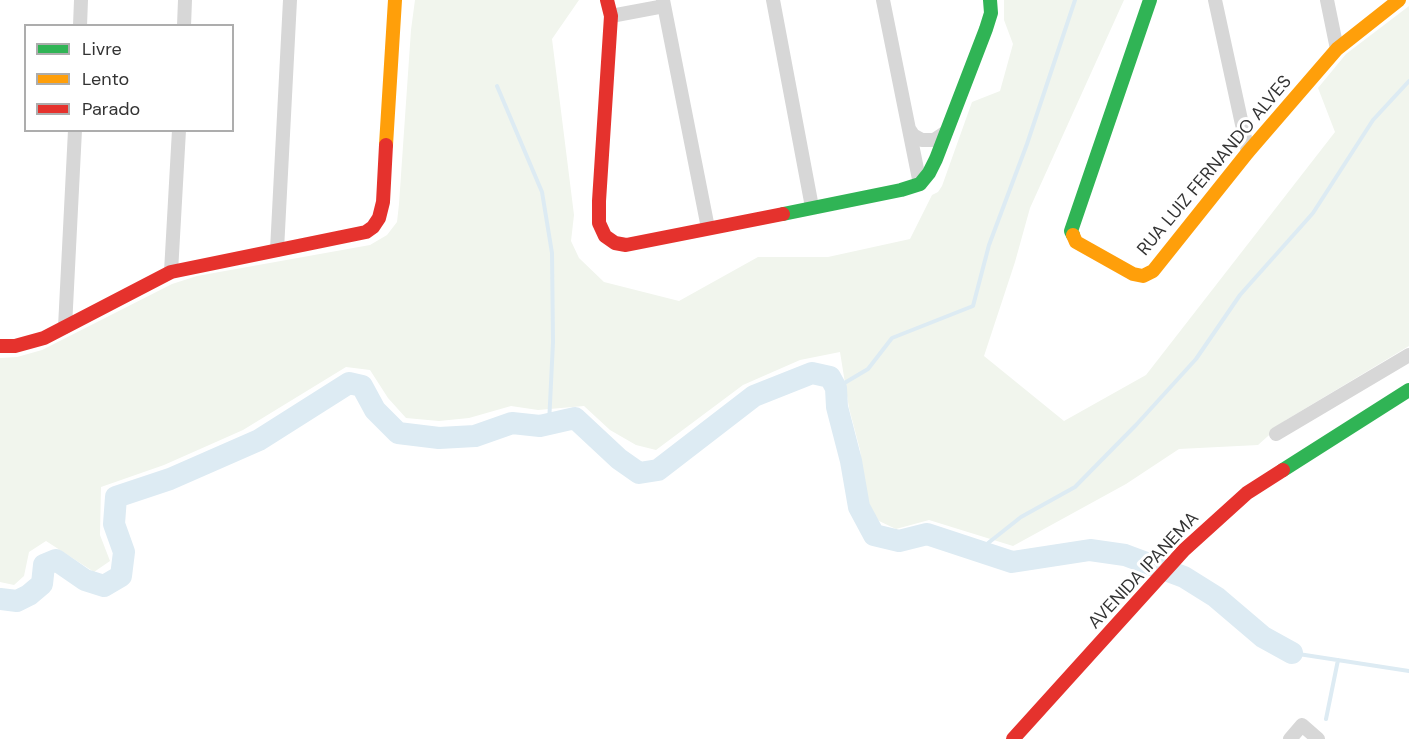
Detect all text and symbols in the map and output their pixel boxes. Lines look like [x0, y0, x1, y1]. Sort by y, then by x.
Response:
legend [24, 24, 234, 132]
text: Livre [82, 37, 122, 61]
text: Lento [82, 67, 129, 91]
street label: RUA LUIZ FERNANDO ALVES [1133, 72, 1297, 260]
text: Parado [82, 97, 140, 121]
street label: AVENIDA IPANEMA [1084, 508, 1204, 634]

